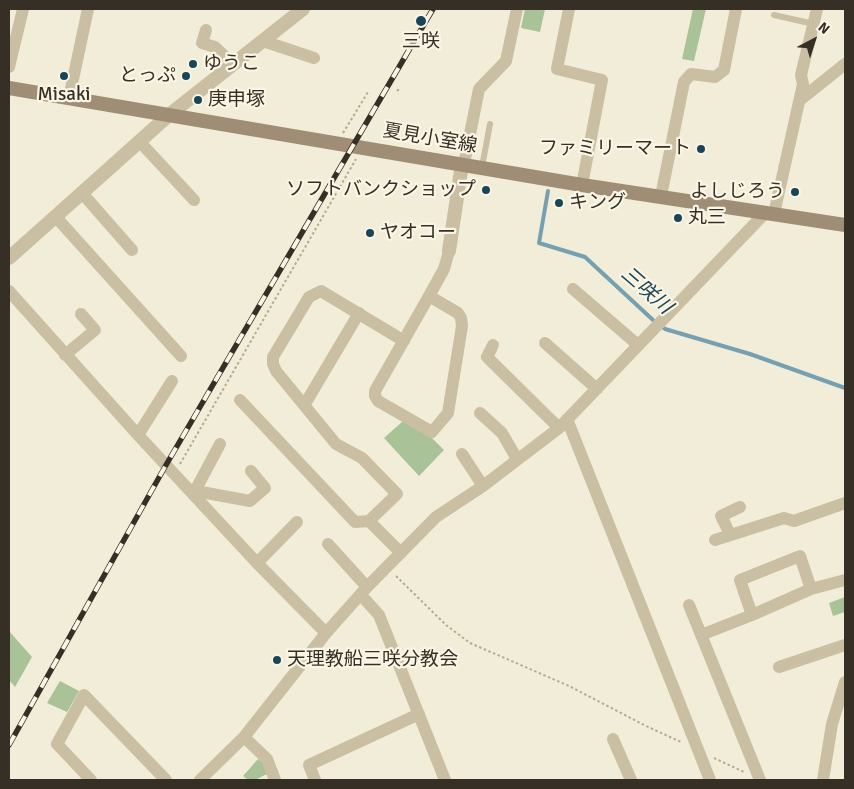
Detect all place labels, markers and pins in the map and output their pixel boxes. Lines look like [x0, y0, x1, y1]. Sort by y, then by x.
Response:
marker: 三咲 [414, 14, 428, 28]
place label: 三咲 [402, 31, 440, 53]
place label: ゆうこ [203, 53, 260, 75]
marker: ゆうこ [187, 58, 199, 70]
place label: とっぷ [119, 65, 176, 87]
marker: Misaki [58, 70, 70, 82]
marker: とっぷ [180, 70, 192, 82]
place label: Misaki [38, 84, 90, 106]
place label: 庚申塚 [208, 89, 265, 111]
marker: 庚申塚 [192, 94, 204, 106]
place label: ファミリーマート [539, 138, 691, 160]
marker: ファミリーマート [695, 143, 707, 155]
place label: ソフトバンクショップ [286, 179, 476, 201]
place label: よしじろう [690, 181, 785, 203]
marker: ソフトバンクショップ [480, 184, 492, 196]
marker: よしじろう [789, 186, 801, 198]
place label: キング [569, 192, 626, 214]
marker: キング [553, 197, 565, 209]
place label: 丸三 [688, 207, 726, 229]
marker: 丸三 [672, 212, 684, 224]
place label: ヤオコー [380, 222, 456, 244]
marker: ヤオコー [364, 227, 376, 239]
place label: 天理教船三咲分教会 [287, 649, 458, 671]
marker: 天理教船三咲分教会 [271, 654, 283, 666]

